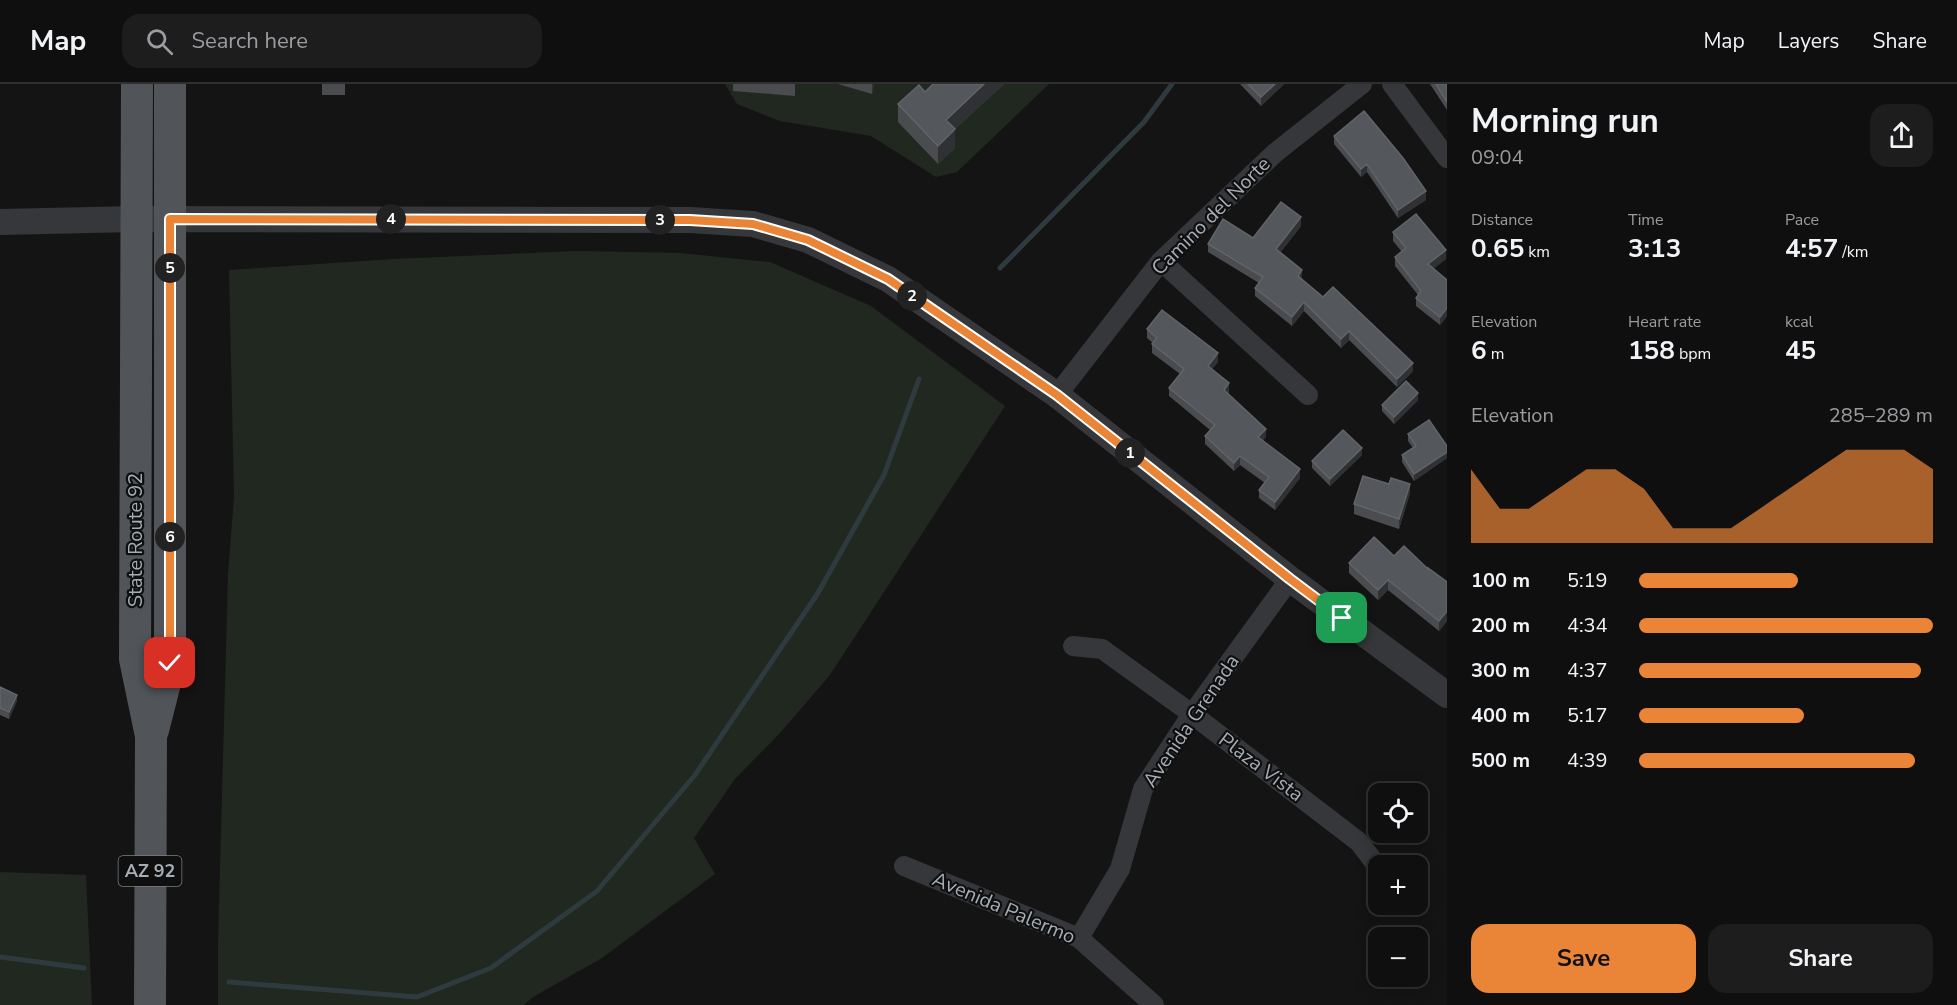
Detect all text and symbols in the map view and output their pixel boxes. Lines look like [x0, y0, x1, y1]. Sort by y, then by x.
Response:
search box [122, 14, 542, 68]
text: Map [30, 22, 86, 60]
icon: search [143, 25, 176, 58]
text: Search here [191, 26, 308, 56]
text: Map [1703, 27, 1745, 55]
text: Layers [1778, 27, 1839, 55]
text: Share [1872, 27, 1927, 55]
text: Morning run [1471, 99, 1659, 144]
button: share [1870, 104, 1933, 167]
text: 09:04 [1471, 144, 1524, 171]
street label: Camino del Norte [1146, 151, 1276, 281]
pin: 4 [376, 204, 406, 234]
pin: 3 [645, 205, 675, 235]
text: 4 [386, 208, 396, 230]
text: 3 [655, 209, 665, 231]
text: Distance [1471, 209, 1533, 231]
text: Time [1628, 209, 1664, 231]
text: Pace [1785, 209, 1819, 231]
text: 0.65 [1471, 231, 1524, 266]
text: 3:13 [1628, 231, 1681, 266]
text: 4:57 [1785, 231, 1838, 266]
text: km [1524, 241, 1550, 263]
text: /km [1838, 241, 1869, 263]
pin: 5 [155, 253, 185, 283]
text: 5 [165, 257, 175, 279]
pin: 2 [897, 281, 927, 311]
text: 2 [907, 285, 917, 307]
text: Elevation [1471, 311, 1537, 333]
text: Heart rate [1628, 311, 1701, 333]
text: kcal [1785, 311, 1813, 333]
text: 6 [1471, 333, 1487, 368]
text: 158 [1628, 333, 1675, 368]
text: 45 [1785, 333, 1816, 368]
text: m [1487, 343, 1504, 365]
text: bpm [1675, 343, 1711, 365]
text: Elevation [1471, 402, 1554, 429]
text: 285–289 m [1829, 402, 1933, 429]
pin: 1 [1115, 438, 1145, 468]
text: 1 [1125, 442, 1135, 464]
street label: State Route 92 [122, 473, 149, 607]
pin: 6 [155, 522, 185, 552]
text: 6 [165, 526, 175, 548]
text: 100 m [1471, 567, 1530, 594]
text: 5:19 [1567, 567, 1608, 594]
pin [1316, 592, 1367, 643]
icon: arrive [1325, 601, 1358, 634]
text: 200 m [1471, 612, 1530, 639]
text: 4:34 [1567, 612, 1608, 639]
pin [144, 637, 195, 688]
icon: check [153, 646, 186, 679]
street label: Avenida Grenada [1137, 649, 1245, 793]
text: 300 m [1471, 657, 1530, 684]
text: 4:37 [1567, 657, 1608, 684]
text: 400 m [1471, 702, 1530, 729]
text: 5:17 [1567, 702, 1608, 729]
street label: Plaza Vista [1213, 726, 1309, 808]
text: 500 m [1471, 747, 1530, 774]
text: 4:39 [1567, 747, 1608, 774]
map controls [1368, 783, 1428, 987]
button: locate [1368, 783, 1428, 843]
button: + [1368, 855, 1428, 915]
road number: AZ 92 [118, 856, 182, 886]
street label: Avenida Palermo [928, 866, 1080, 950]
button: Save [1471, 924, 1696, 993]
button: Share [1708, 924, 1933, 993]
button: − [1368, 927, 1428, 987]

